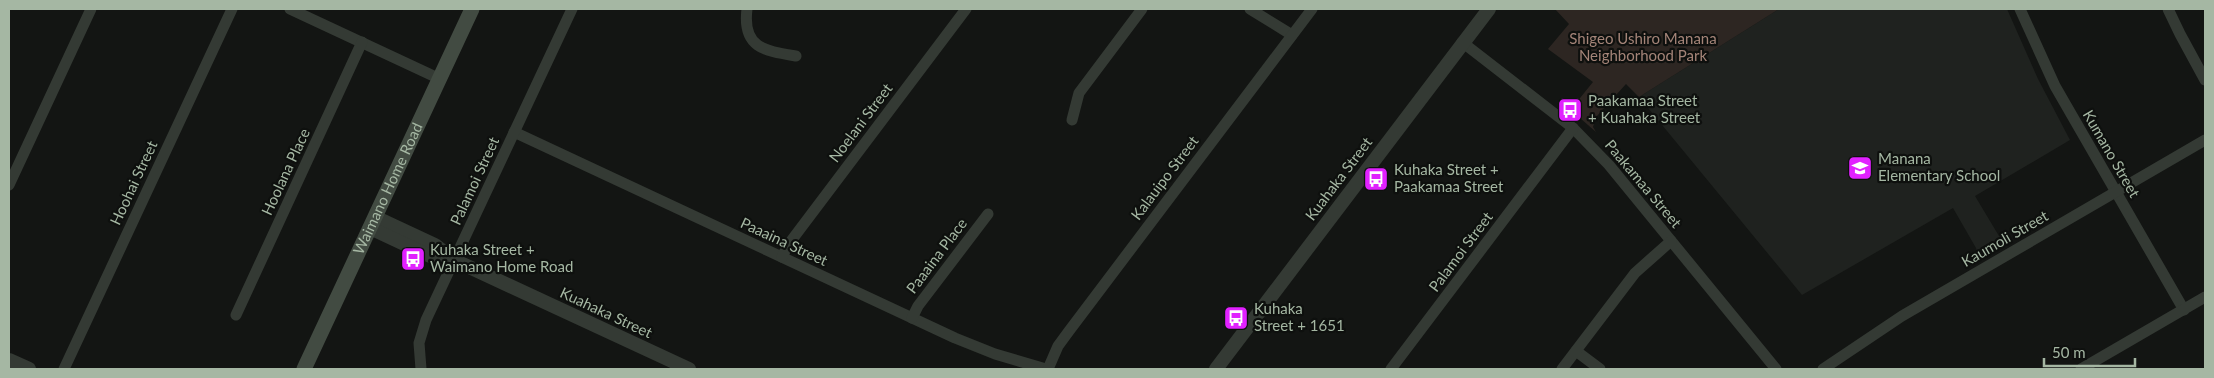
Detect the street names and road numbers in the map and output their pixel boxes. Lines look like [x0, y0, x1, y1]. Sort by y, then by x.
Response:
street label: Noelani Street [825, 79, 896, 165]
street label: Kumano Street [2080, 107, 2144, 201]
street label: Waimano Home Road [349, 119, 426, 257]
street label: Hoolana Place [257, 125, 313, 218]
street label: Kalauipo Street [1127, 131, 1202, 223]
street label: Palamoi Street [446, 133, 503, 227]
street label: Kuahaka Street [1301, 133, 1376, 224]
street label: Paakamaa Street [1602, 136, 1686, 231]
street label: Hoohai Street [106, 137, 161, 228]
street label: Kaumoli Street [1958, 206, 2052, 270]
street label: Palamoi Street [1424, 208, 1496, 295]
street label: Paaaina Street [738, 213, 831, 269]
street label: Paaaina Place [902, 214, 970, 296]
street label: Kuahaka Street [557, 283, 656, 342]

